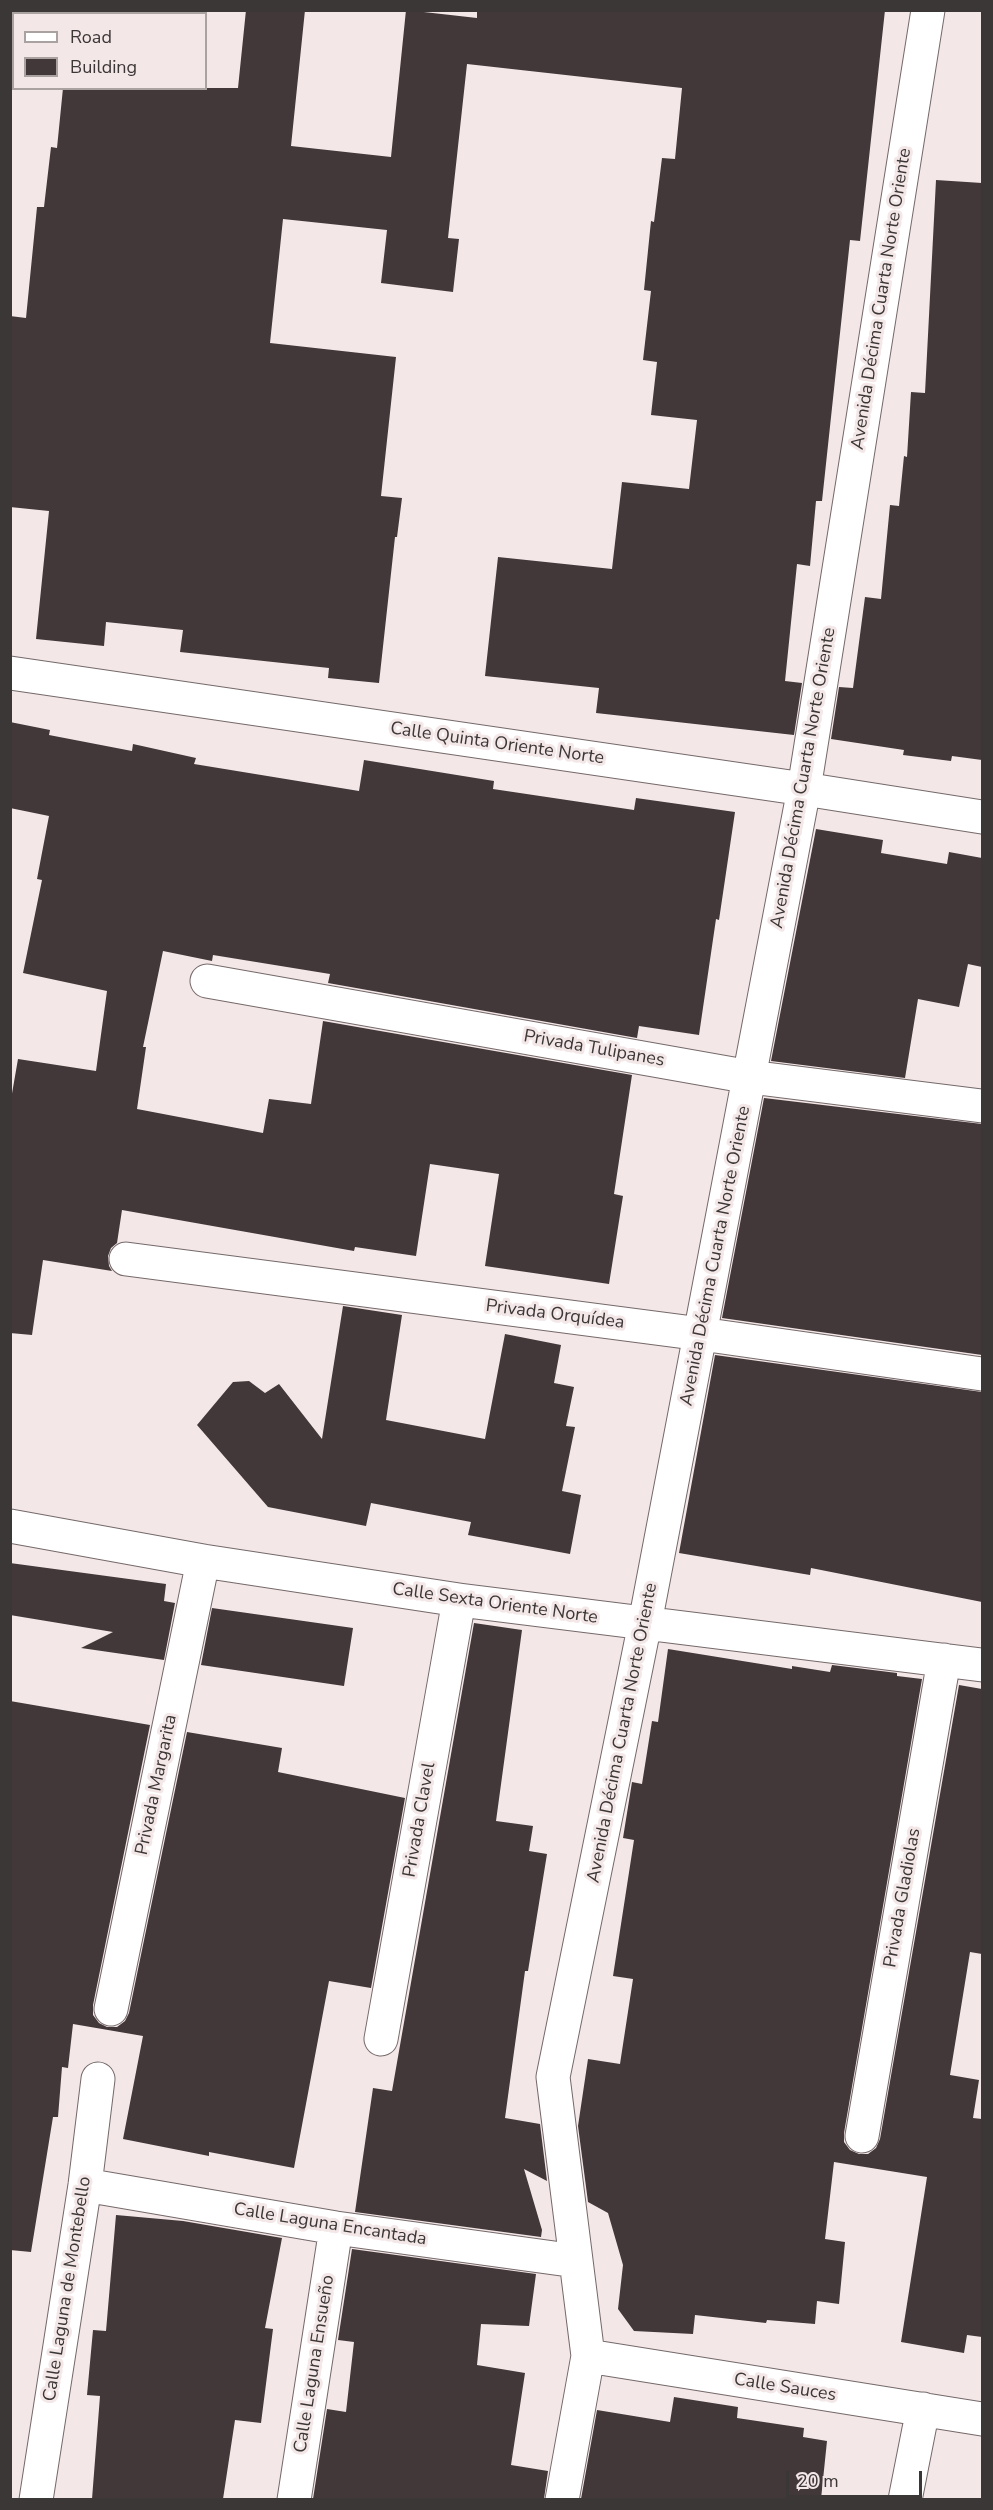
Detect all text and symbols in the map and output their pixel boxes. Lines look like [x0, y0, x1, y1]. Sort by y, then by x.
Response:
legend [12, 12, 207, 90]
text: Road [70, 25, 112, 49]
text: Building [70, 55, 137, 79]
street label: Avenida Décima Cuarta Norte Oriente [847, 147, 917, 451]
street label: Avenida Décima Cuarta Norte Oriente [767, 626, 841, 930]
street label: Calle Quinta Oriente Norte [389, 718, 605, 770]
street label: Privada Tulipanes [522, 1026, 666, 1072]
street label: Avenida Décima Cuarta Norte Oriente [676, 1104, 756, 1408]
street label: Privada Orquídea [484, 1296, 626, 1334]
street label: Calle Sexta Oriente Norte [391, 1579, 599, 1629]
street label: Avenida Décima Cuarta Norte Oriente [583, 1581, 663, 1885]
street label: Privada Margarita [132, 1713, 182, 1857]
street label: Privada Clavel [399, 1761, 441, 1879]
street label: Privada Gladiolas [880, 1827, 926, 1969]
street label: Calle Laguna de Montebello [40, 2175, 96, 2403]
street label: Calle Laguna Encantada [232, 2199, 428, 2251]
street label: Calle Laguna Ensueño [290, 2274, 340, 2454]
street label: Calle Sauces [732, 2369, 838, 2407]
scale bar [789, 2459, 926, 2497]
text: 20 m [797, 2469, 839, 2493]

